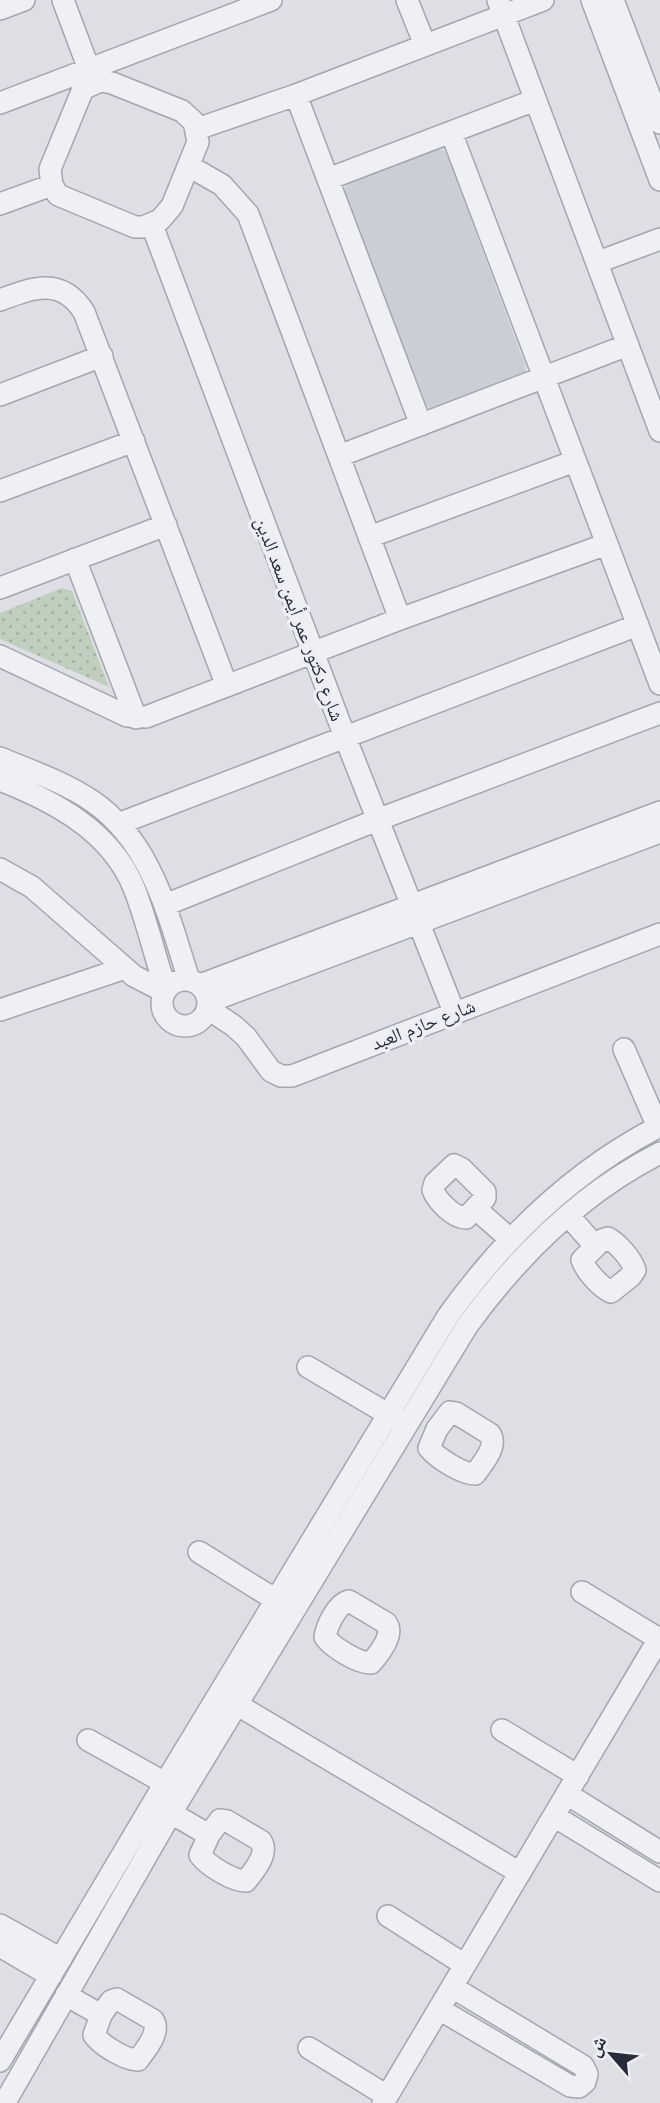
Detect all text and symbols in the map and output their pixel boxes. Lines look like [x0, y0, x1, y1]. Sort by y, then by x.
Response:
street label: شارع دكتور عمر أيمن سعد الدين [250, 514, 349, 725]
street label: شارع حازم العبد [368, 994, 479, 1057]
north arrow [576, 2019, 646, 2089]
text: ش [582, 2032, 611, 2061]

